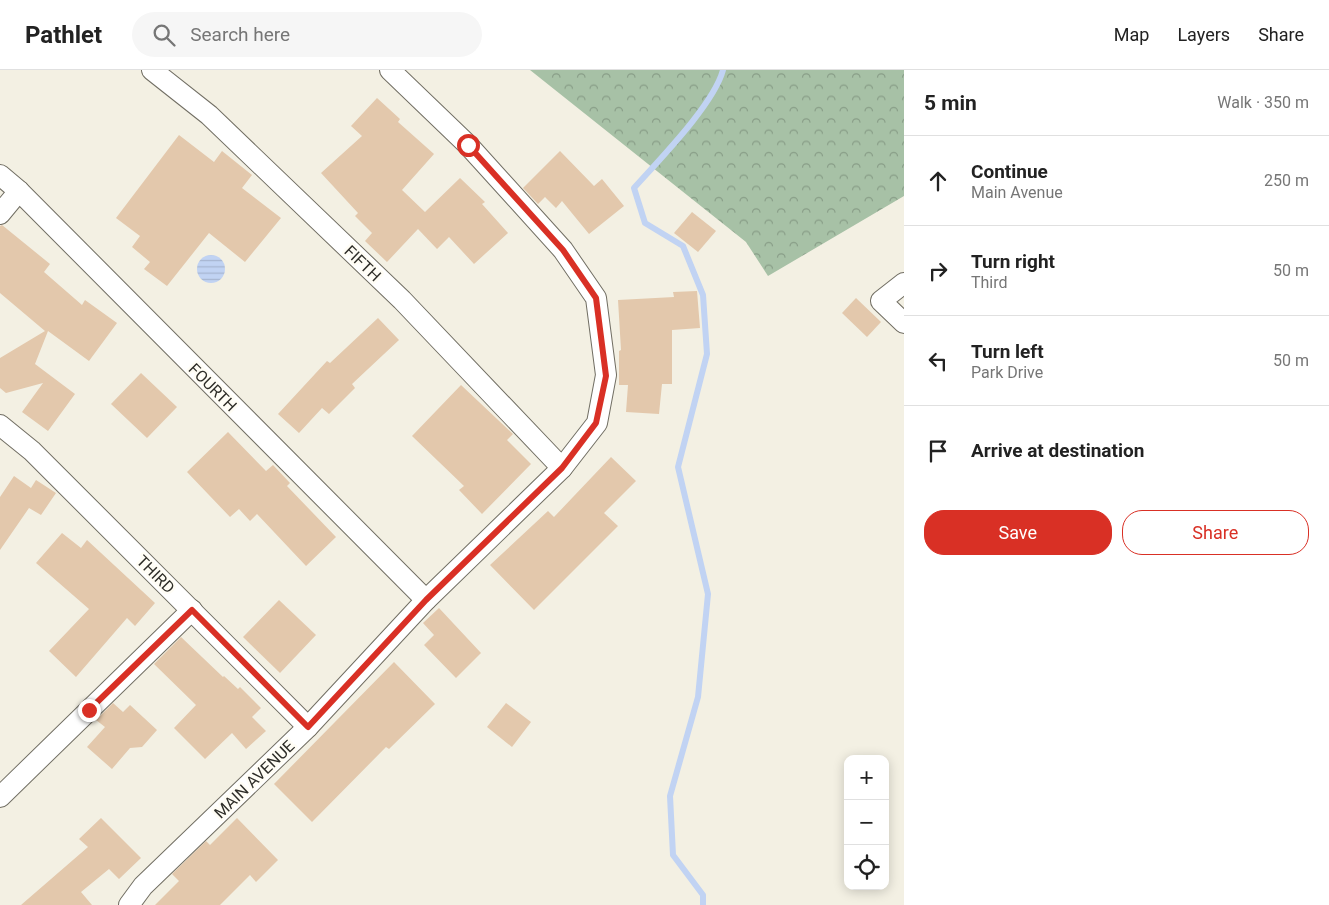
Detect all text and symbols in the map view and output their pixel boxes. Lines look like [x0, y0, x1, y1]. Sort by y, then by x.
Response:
search box [132, 12, 482, 57]
text: Pathlet [25, 21, 102, 49]
icon: search [150, 21, 178, 49]
text: Search here [190, 23, 290, 46]
text: Map [1114, 24, 1149, 45]
text: Layers [1177, 24, 1230, 45]
text: Share [1258, 24, 1304, 45]
text: 5 min [924, 91, 977, 115]
text: Walk · 350 m [1217, 93, 1309, 112]
route start [457, 134, 480, 157]
text: Continue [971, 160, 1048, 183]
icon: ahead [924, 167, 952, 195]
text: 250 m [1264, 171, 1309, 190]
text: Main Avenue [971, 183, 1063, 202]
street label: FIFTH [341, 242, 385, 285]
text: Turn right [971, 250, 1055, 273]
icon: right [924, 257, 952, 285]
text: 50 m [1273, 261, 1309, 280]
text: Third [971, 273, 1008, 292]
text: Turn left [971, 340, 1044, 363]
icon: left [924, 347, 952, 375]
text: 50 m [1273, 351, 1309, 370]
street label: FOURTH [185, 359, 241, 415]
text: Park Drive [971, 363, 1043, 382]
icon: arrive [924, 437, 952, 465]
text: Arrive at destination [971, 439, 1144, 462]
button: Save [924, 510, 1112, 555]
button: Share [1122, 510, 1309, 555]
street label: THIRD [133, 551, 179, 597]
route end [78, 699, 101, 722]
street label: MAIN AVENUE [210, 736, 298, 822]
map controls [844, 755, 889, 890]
button: + [844, 755, 889, 800]
button: − [844, 800, 889, 845]
button: locate [844, 845, 889, 890]

